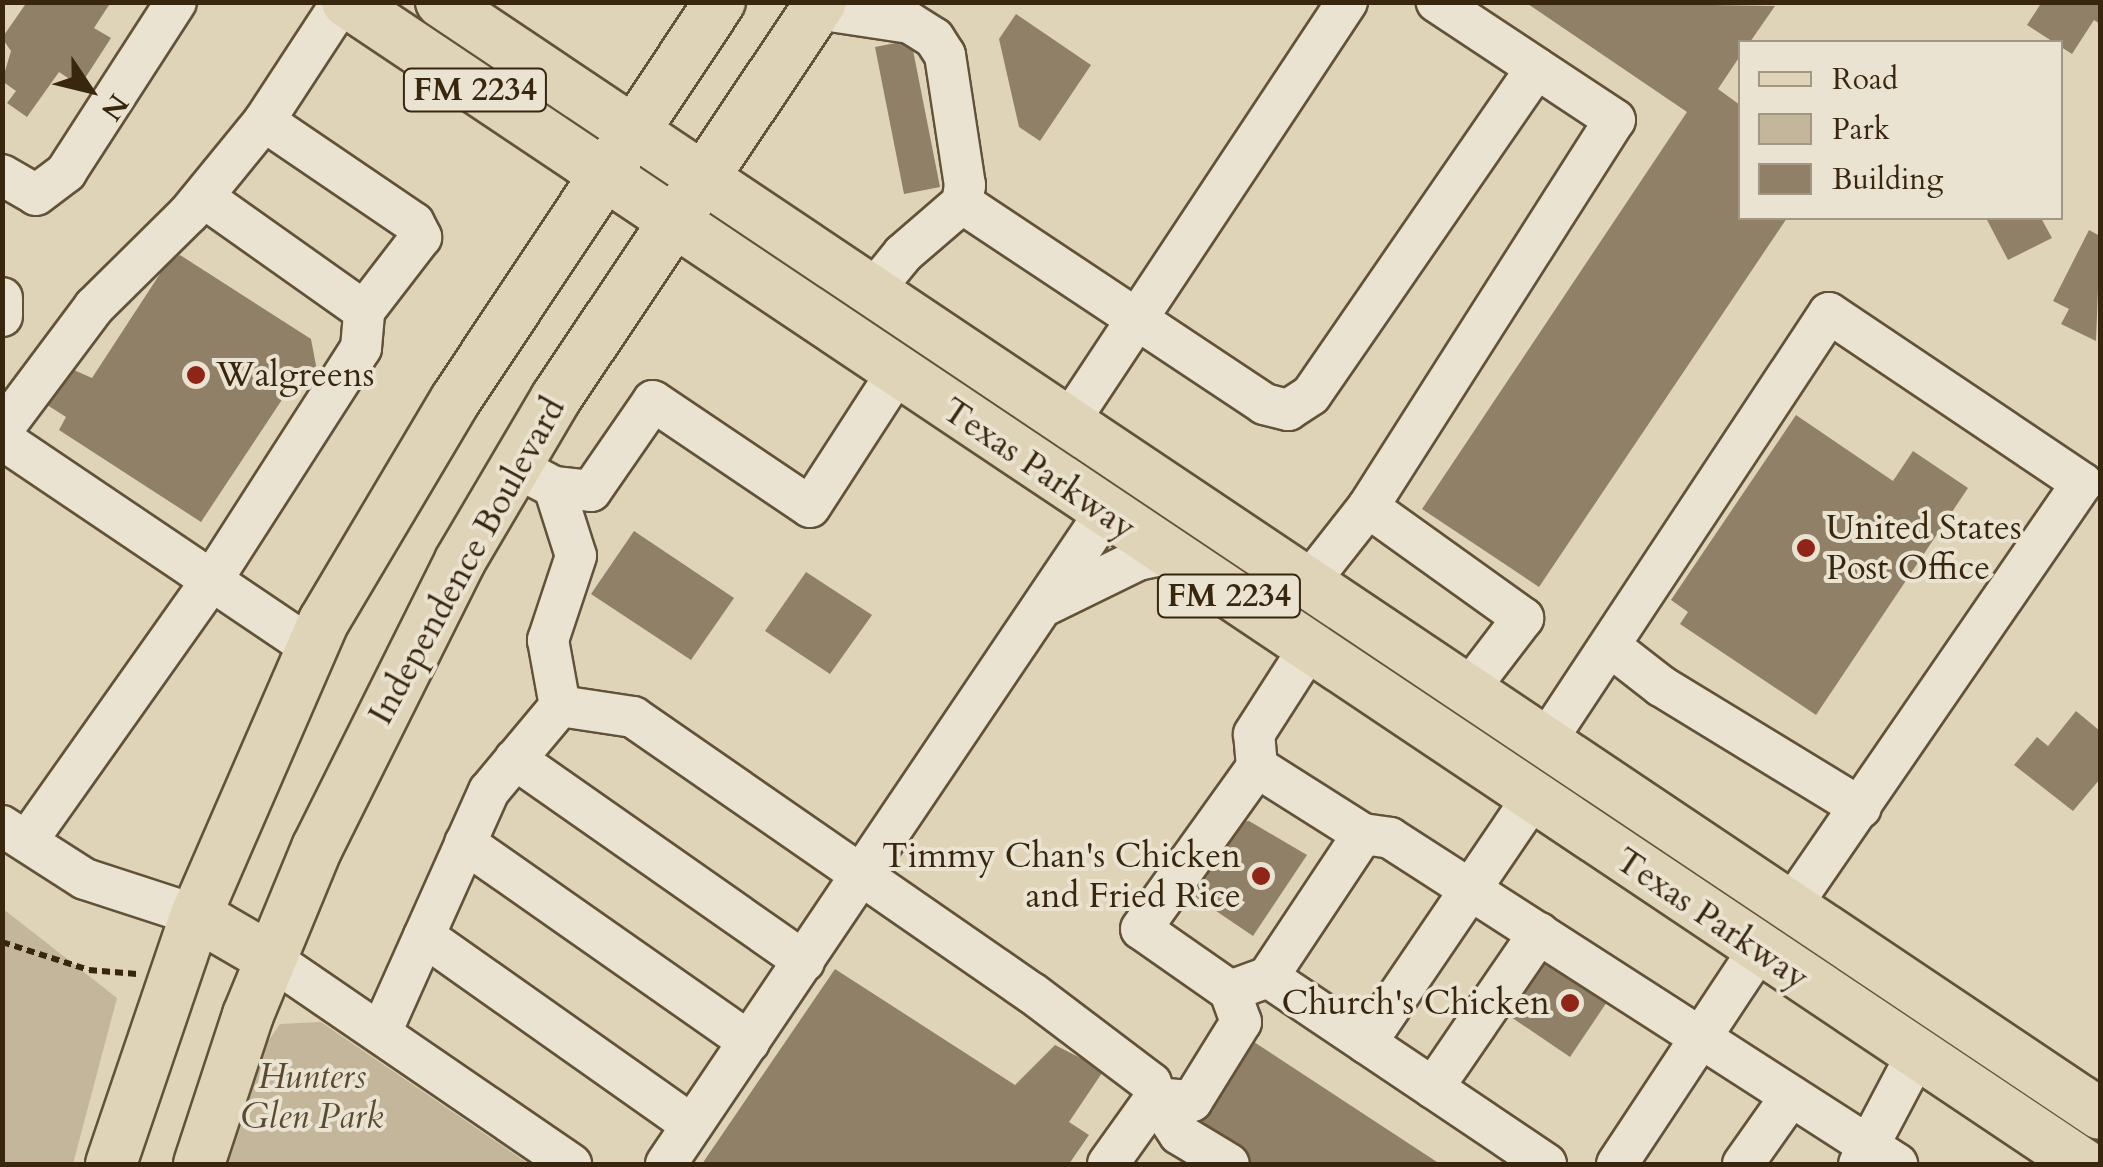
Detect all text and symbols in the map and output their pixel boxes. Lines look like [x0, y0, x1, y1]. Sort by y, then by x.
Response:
north arrow [40, 40, 140, 140]
legend [1738, 40, 2063, 220]
text: Road [1832, 59, 1898, 100]
road number: FM 2234 [402, 63, 548, 117]
text: N [92, 86, 137, 128]
text: Park [1832, 109, 1890, 150]
text: Building [1832, 159, 1943, 200]
place label: Walgreens [216, 354, 374, 396]
marker: Walgreens [185, 364, 207, 386]
street label: Texas Parkway [934, 389, 1144, 549]
street label: Independence Boulevard [360, 390, 574, 732]
place label: United States Post Office [1826, 507, 2022, 589]
marker: United States Post Office [1795, 537, 1817, 559]
road number: FM 2234 [1156, 569, 1302, 623]
place label: Timmy Chan's Chicken and Fried Rice [882, 835, 1241, 917]
street label: Texas Parkway [1607, 839, 1817, 999]
marker: Timmy Chan's Chicken and Fried Rice [1250, 865, 1272, 887]
place label: Church's Chicken [1282, 982, 1550, 1024]
marker: Church's Chicken [1559, 992, 1581, 1014]
park label: Hunters Glen Park [241, 1056, 383, 1138]

